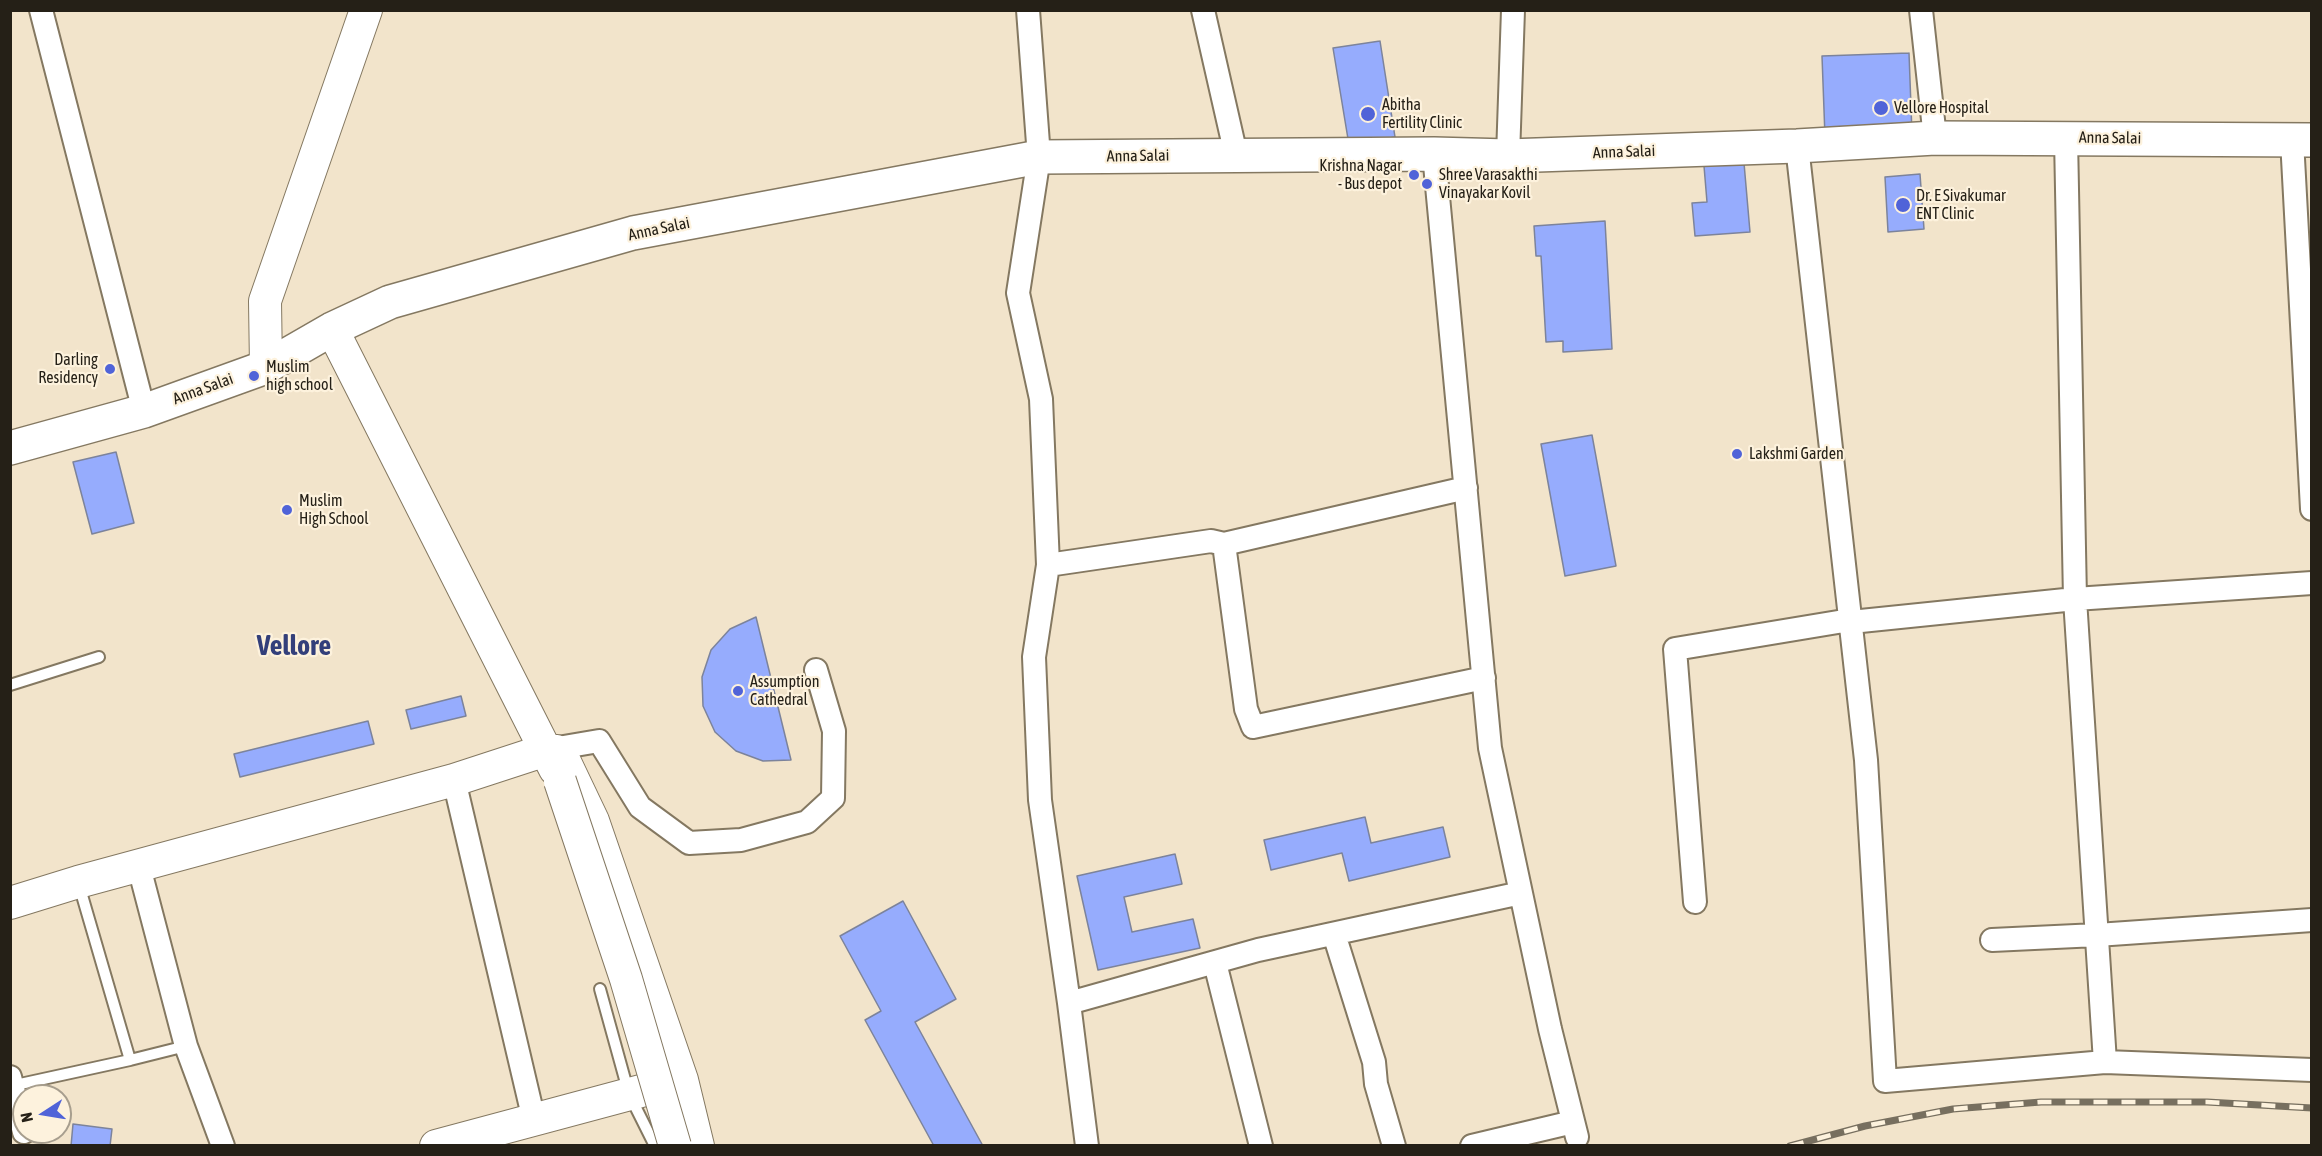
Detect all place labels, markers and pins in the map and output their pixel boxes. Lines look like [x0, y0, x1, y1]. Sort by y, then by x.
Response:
place label: Abitha Fertility Clinic [1382, 95, 1462, 133]
place label: Vellore Hospital [1894, 98, 1989, 118]
marker: Vellore Hospital [1872, 99, 1890, 117]
marker: Abitha Fertility Clinic [1359, 105, 1377, 123]
place label: Krishna Nagar - Bus depot [1319, 156, 1402, 194]
place label: Shree Varasakthi Vinayakar Kovil [1439, 165, 1538, 203]
marker: Krishna Nagar - Bus depot [1407, 168, 1421, 182]
marker: Shree Varasakthi Vinayakar Kovil [1420, 177, 1434, 191]
place label: Dr. E Sivakumar ENT Clinic [1916, 186, 2006, 224]
marker: Dr. E Sivakumar ENT Clinic [1894, 196, 1912, 214]
place label: Darling Residency [38, 350, 98, 388]
place label: Muslim high school [266, 357, 333, 395]
marker: Darling Residency [103, 362, 117, 376]
marker: Muslim high school [247, 369, 261, 383]
place label: Lakshmi Garden [1749, 444, 1844, 464]
marker: Lakshmi Garden [1730, 447, 1744, 461]
place label: Muslim High School [299, 491, 368, 529]
marker: Muslim High School [280, 503, 294, 517]
place label: Assumption Cathedral [750, 672, 820, 710]
marker: Assumption Cathedral [731, 684, 745, 698]

